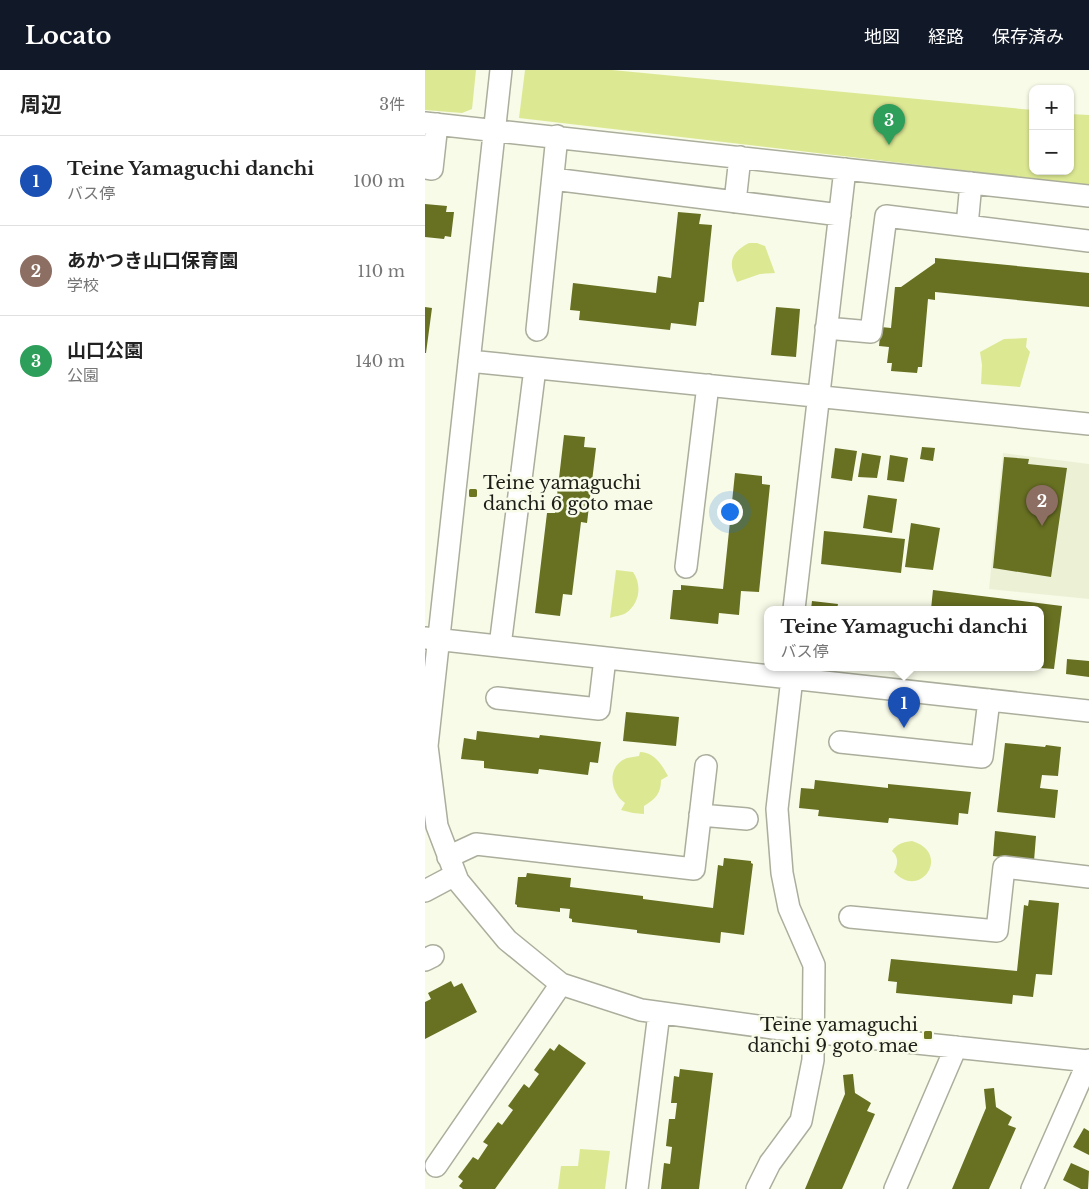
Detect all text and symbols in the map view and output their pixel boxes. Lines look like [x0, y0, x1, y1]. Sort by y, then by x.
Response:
text: Locato [25, 21, 111, 50]
text: 地図 [864, 26, 900, 48]
text: 経路 [928, 26, 964, 48]
text: 保存済み [992, 26, 1064, 48]
map controls [1029, 85, 1074, 175]
button: + [1029, 85, 1074, 130]
text: 周辺 [20, 92, 62, 118]
text: 3件 [379, 94, 405, 114]
pin: 3 [873, 104, 905, 145]
button: − [1029, 130, 1074, 175]
text: Teine Yamaguchi danchi [67, 157, 314, 180]
text: 1 [33, 171, 39, 191]
text: 100 m [353, 171, 405, 191]
text: バス停 [67, 183, 115, 203]
text: あかつき山口保育園 [67, 249, 238, 272]
text: 2 [31, 261, 41, 281]
text: 110 m [358, 261, 405, 281]
text: 学校 [67, 275, 99, 295]
text: 山口公園 [67, 339, 143, 362]
text: 3 [31, 351, 41, 371]
text: 140 m [355, 351, 405, 371]
text: 公園 [67, 365, 99, 385]
place label: Teine yamaguchi danchi 6 goto mae [483, 472, 653, 515]
pin: 2 [1026, 485, 1058, 526]
marker: Teine yamaguchi danchi 6 goto mae [467, 487, 479, 499]
your location [717, 499, 743, 525]
popup [764, 606, 1044, 671]
text: Teine Yamaguchi danchi [780, 615, 1028, 638]
text: バス停 [780, 641, 828, 661]
pin: 1 [888, 687, 920, 728]
place label: Teine yamaguchi danchi 9 goto mae [748, 1014, 918, 1057]
marker: Teine yamaguchi danchi 9 goto mae [922, 1029, 934, 1041]

